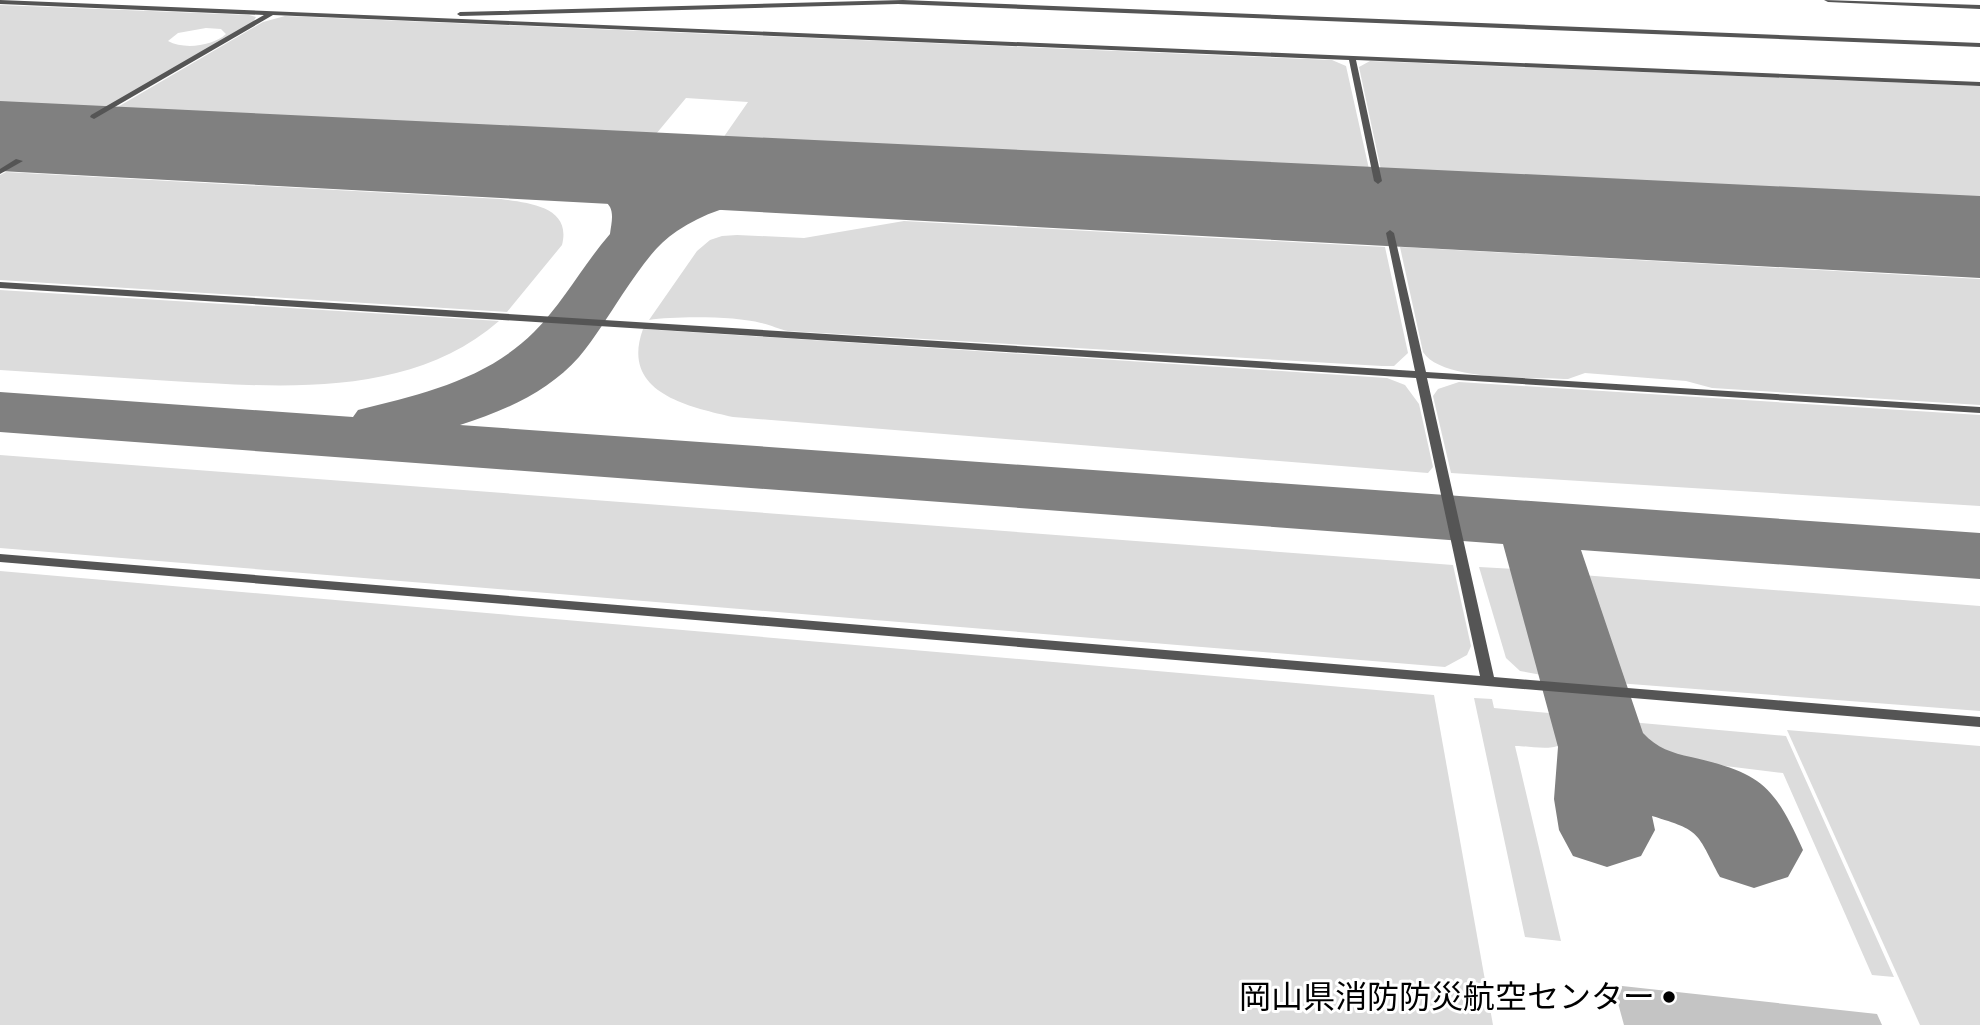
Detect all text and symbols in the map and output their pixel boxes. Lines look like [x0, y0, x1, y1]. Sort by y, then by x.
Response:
place label: 岡山県消防防災航空センター [1239, 979, 1655, 1016]
marker: 岡山県消防防災航空センター [1661, 989, 1677, 1005]

